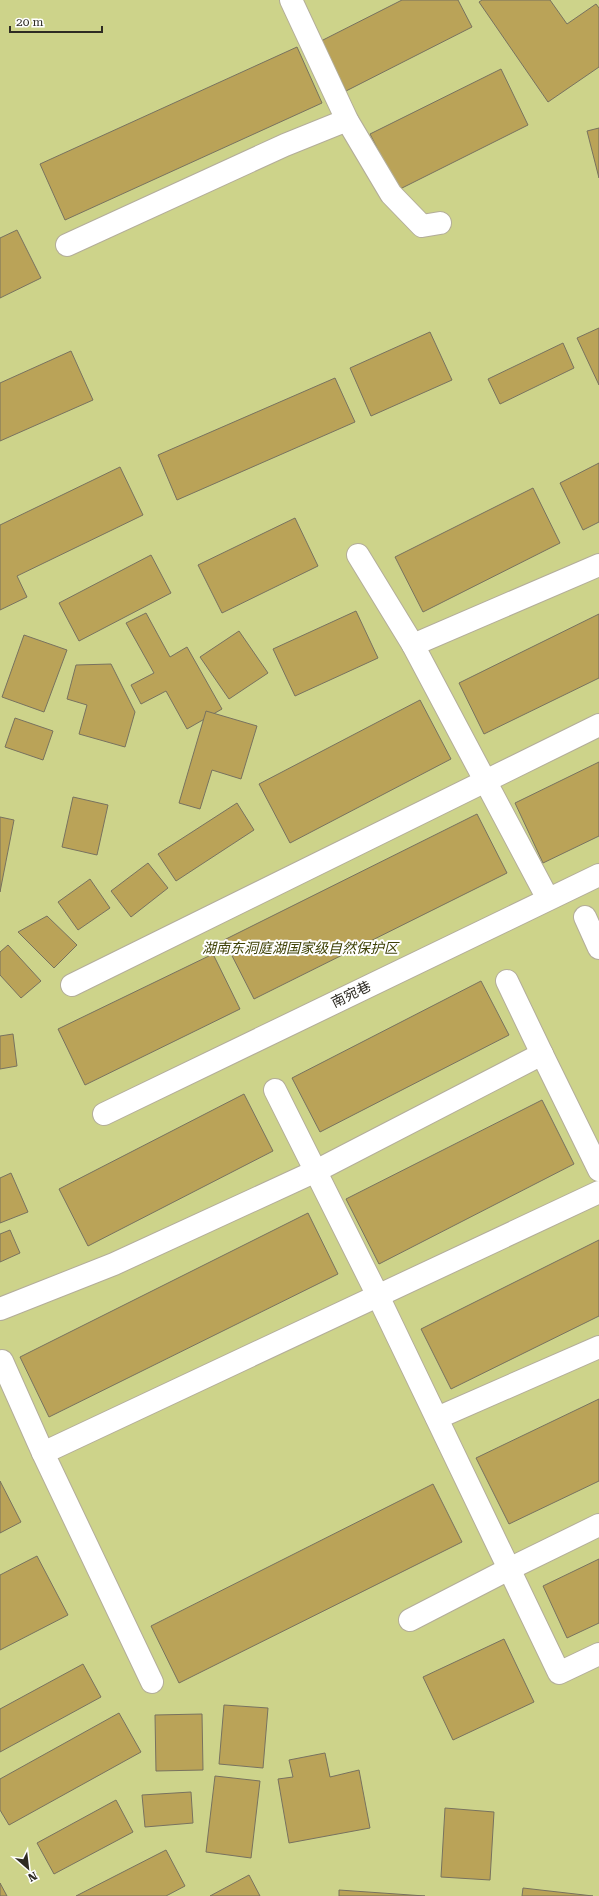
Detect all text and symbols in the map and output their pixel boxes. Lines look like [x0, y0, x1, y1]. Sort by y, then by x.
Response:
scale bar [10, 8, 102, 34]
text: 20 m [16, 15, 43, 29]
park label: 湖南东洞庭湖国家级自然保护区 [202, 940, 400, 956]
street label: 南宛巷 [329, 978, 373, 1010]
north arrow [8, 1848, 48, 1888]
text: N [25, 1869, 39, 1884]

